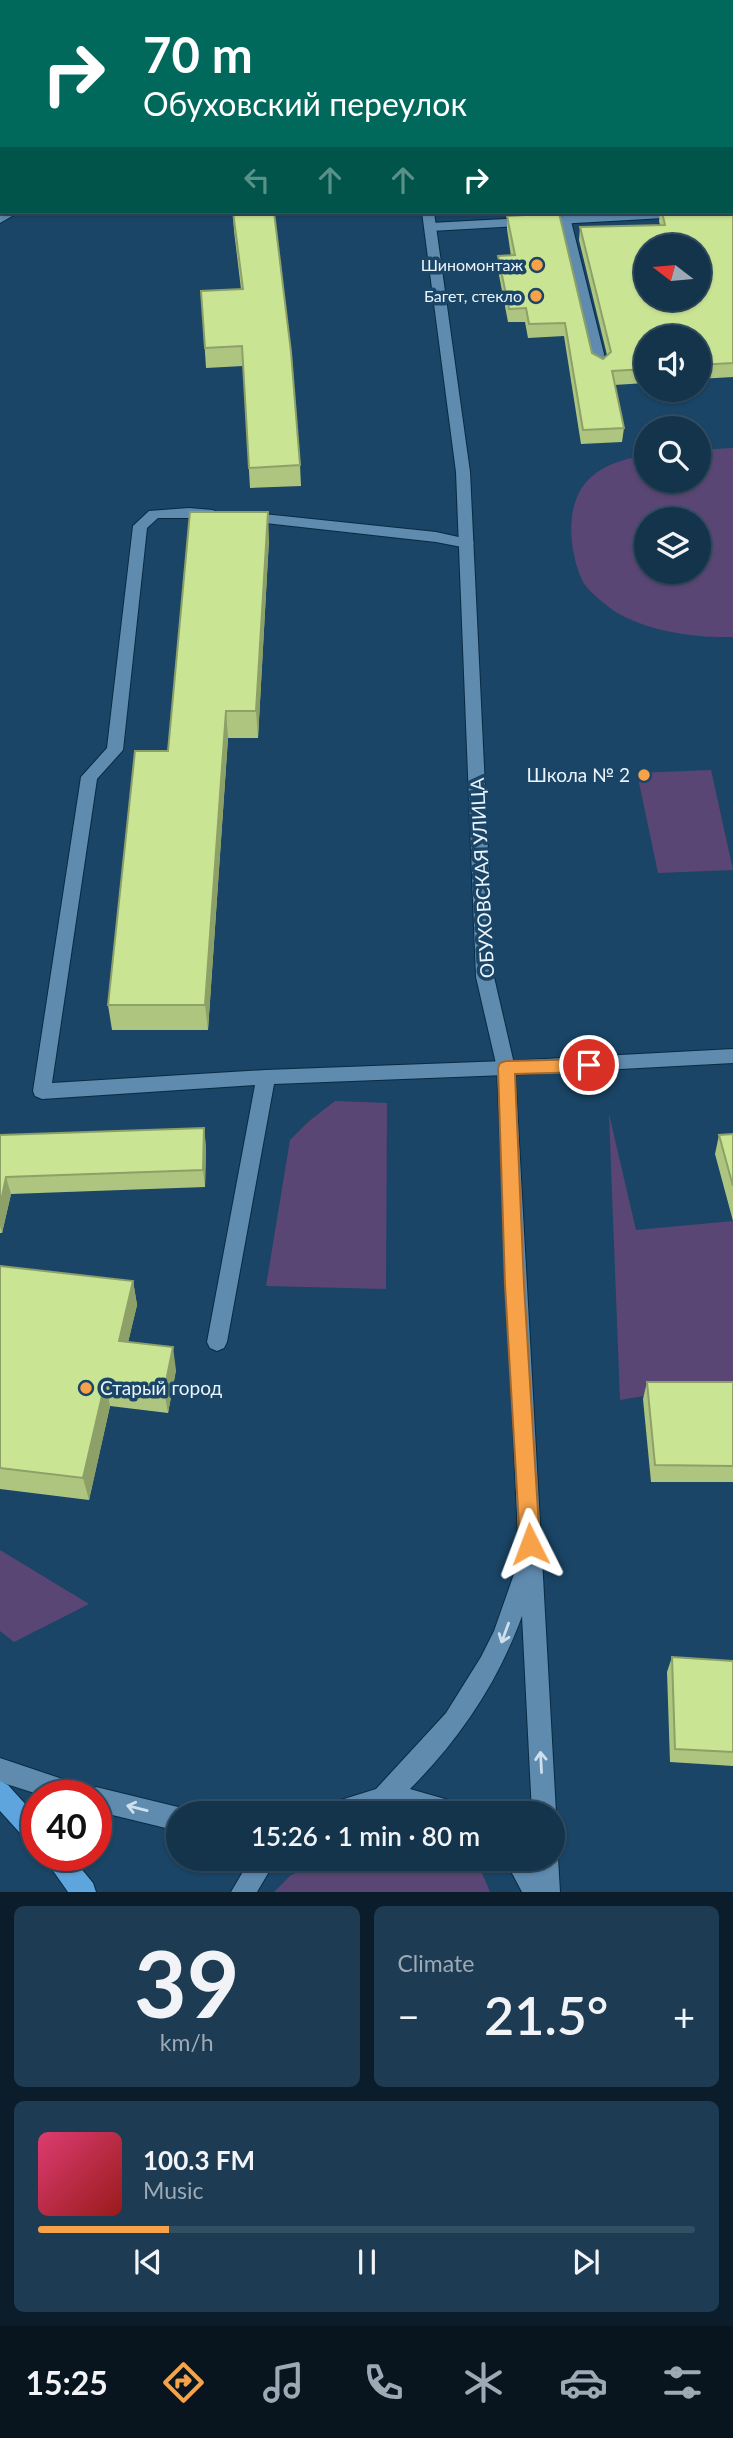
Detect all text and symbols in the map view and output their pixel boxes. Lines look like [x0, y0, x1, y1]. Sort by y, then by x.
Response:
text: 70 m [143, 25, 253, 83]
icon: right [28, 28, 119, 119]
text: Обуховский переулок [143, 84, 467, 123]
icon: left [238, 161, 276, 199]
icon: ahead [311, 161, 349, 199]
icon: ahead [384, 161, 422, 199]
icon: right [457, 161, 495, 199]
north arrow [634, 234, 710, 312]
map controls [634, 234, 711, 584]
place label: Шиномонтаж [421, 255, 523, 274]
marker: Шиномонтаж [529, 257, 545, 273]
place label: Багет, стекло [424, 286, 522, 305]
marker: Багет, стекло [528, 288, 544, 304]
button: sound [634, 325, 711, 402]
button: search [634, 416, 711, 493]
button: layers [634, 507, 711, 584]
place label: Школа № 2 [526, 763, 630, 786]
marker: Школа № 2 [636, 767, 652, 783]
street label: ОБУХОВСКАЯ УЛИЦА [465, 777, 498, 979]
pin [559, 1035, 619, 1095]
icon: arrive [570, 1046, 608, 1084]
place label: Старый город [100, 1376, 223, 1399]
marker: Старый город [78, 1380, 94, 1396]
position arrow [493, 1507, 567, 1581]
one-way arrow [497, 1621, 510, 1643]
one-way arrow [534, 1751, 547, 1774]
speed limit sign: 40 [21, 1780, 112, 1871]
one-way arrow [127, 1801, 149, 1814]
text: 15:26 · 1 min · 80 m [251, 1820, 480, 1852]
text: 39 [134, 1928, 240, 2037]
text: Climate [398, 1949, 474, 1977]
text: 21.5° [484, 1984, 608, 2046]
text: − [398, 1993, 420, 2039]
text: + [673, 1993, 695, 2039]
text: km/h [160, 2028, 214, 2056]
text: 100.3 FM [143, 2144, 255, 2176]
text: Music [143, 2176, 203, 2204]
icon: previous [129, 2243, 167, 2281]
icon: pause [348, 2243, 386, 2281]
icon: next [567, 2243, 605, 2281]
icon: directions [159, 2358, 208, 2407]
icon: music [259, 2358, 308, 2407]
icon: phone [359, 2358, 408, 2407]
icon: climate [459, 2358, 508, 2407]
icon: car [559, 2358, 608, 2407]
icon: filters [658, 2358, 707, 2407]
text: 15:25 [25, 2363, 108, 2402]

